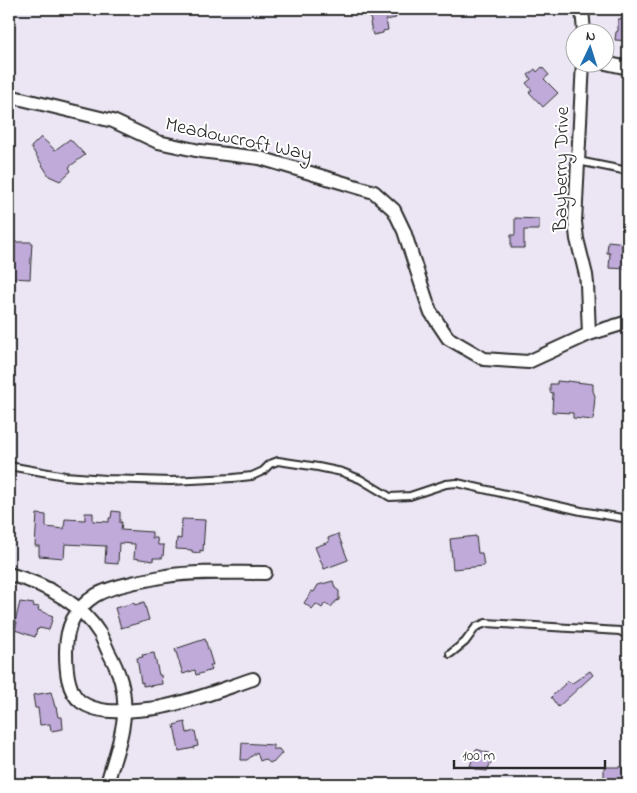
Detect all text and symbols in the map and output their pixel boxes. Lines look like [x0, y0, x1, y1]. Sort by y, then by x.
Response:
north arrow [564, 22, 614, 72]
text: N [585, 26, 596, 47]
street label: Bayberry Drive [547, 106, 578, 233]
street label: Meadowcroft Way [162, 111, 315, 170]
scale bar [454, 738, 606, 770]
text: 100 m [462, 745, 495, 767]

